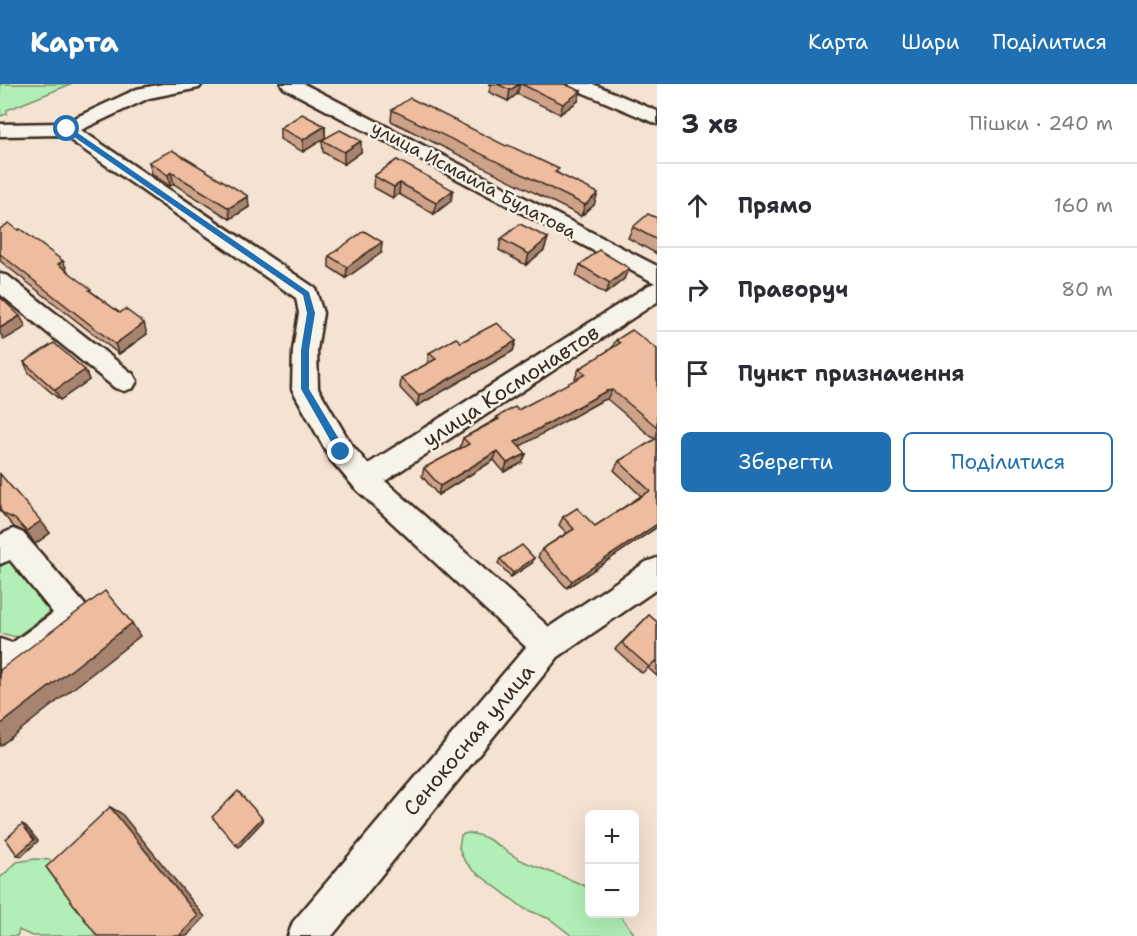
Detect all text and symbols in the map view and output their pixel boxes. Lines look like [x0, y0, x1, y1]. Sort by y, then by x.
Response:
text: Карта [30, 23, 119, 61]
text: Карта [808, 28, 868, 56]
text: Шари [901, 28, 959, 56]
text: Поділитися [992, 28, 1107, 56]
text: 3 хв [681, 106, 738, 141]
text: Пішки · 240 m [969, 110, 1113, 136]
route start [53, 115, 79, 141]
street label: улица Исмаила Булатова [367, 116, 581, 244]
icon: ahead [681, 189, 714, 222]
text: Прямо [738, 191, 812, 220]
text: 160 m [1054, 192, 1113, 218]
icon: right [681, 273, 714, 306]
text: Праворуч [738, 275, 848, 304]
text: 80 m [1061, 276, 1113, 302]
street label: улица Космонавтов [417, 318, 605, 454]
icon: arrive [681, 357, 714, 390]
text: Пункт призначення [738, 359, 965, 388]
button: Зберегти [681, 432, 891, 492]
button: Поділитися [903, 432, 1113, 492]
route end [327, 438, 353, 464]
street label: Сенокосная улица [397, 658, 541, 822]
map controls [585, 810, 639, 918]
button: + [585, 810, 639, 864]
button: − [585, 864, 639, 918]

